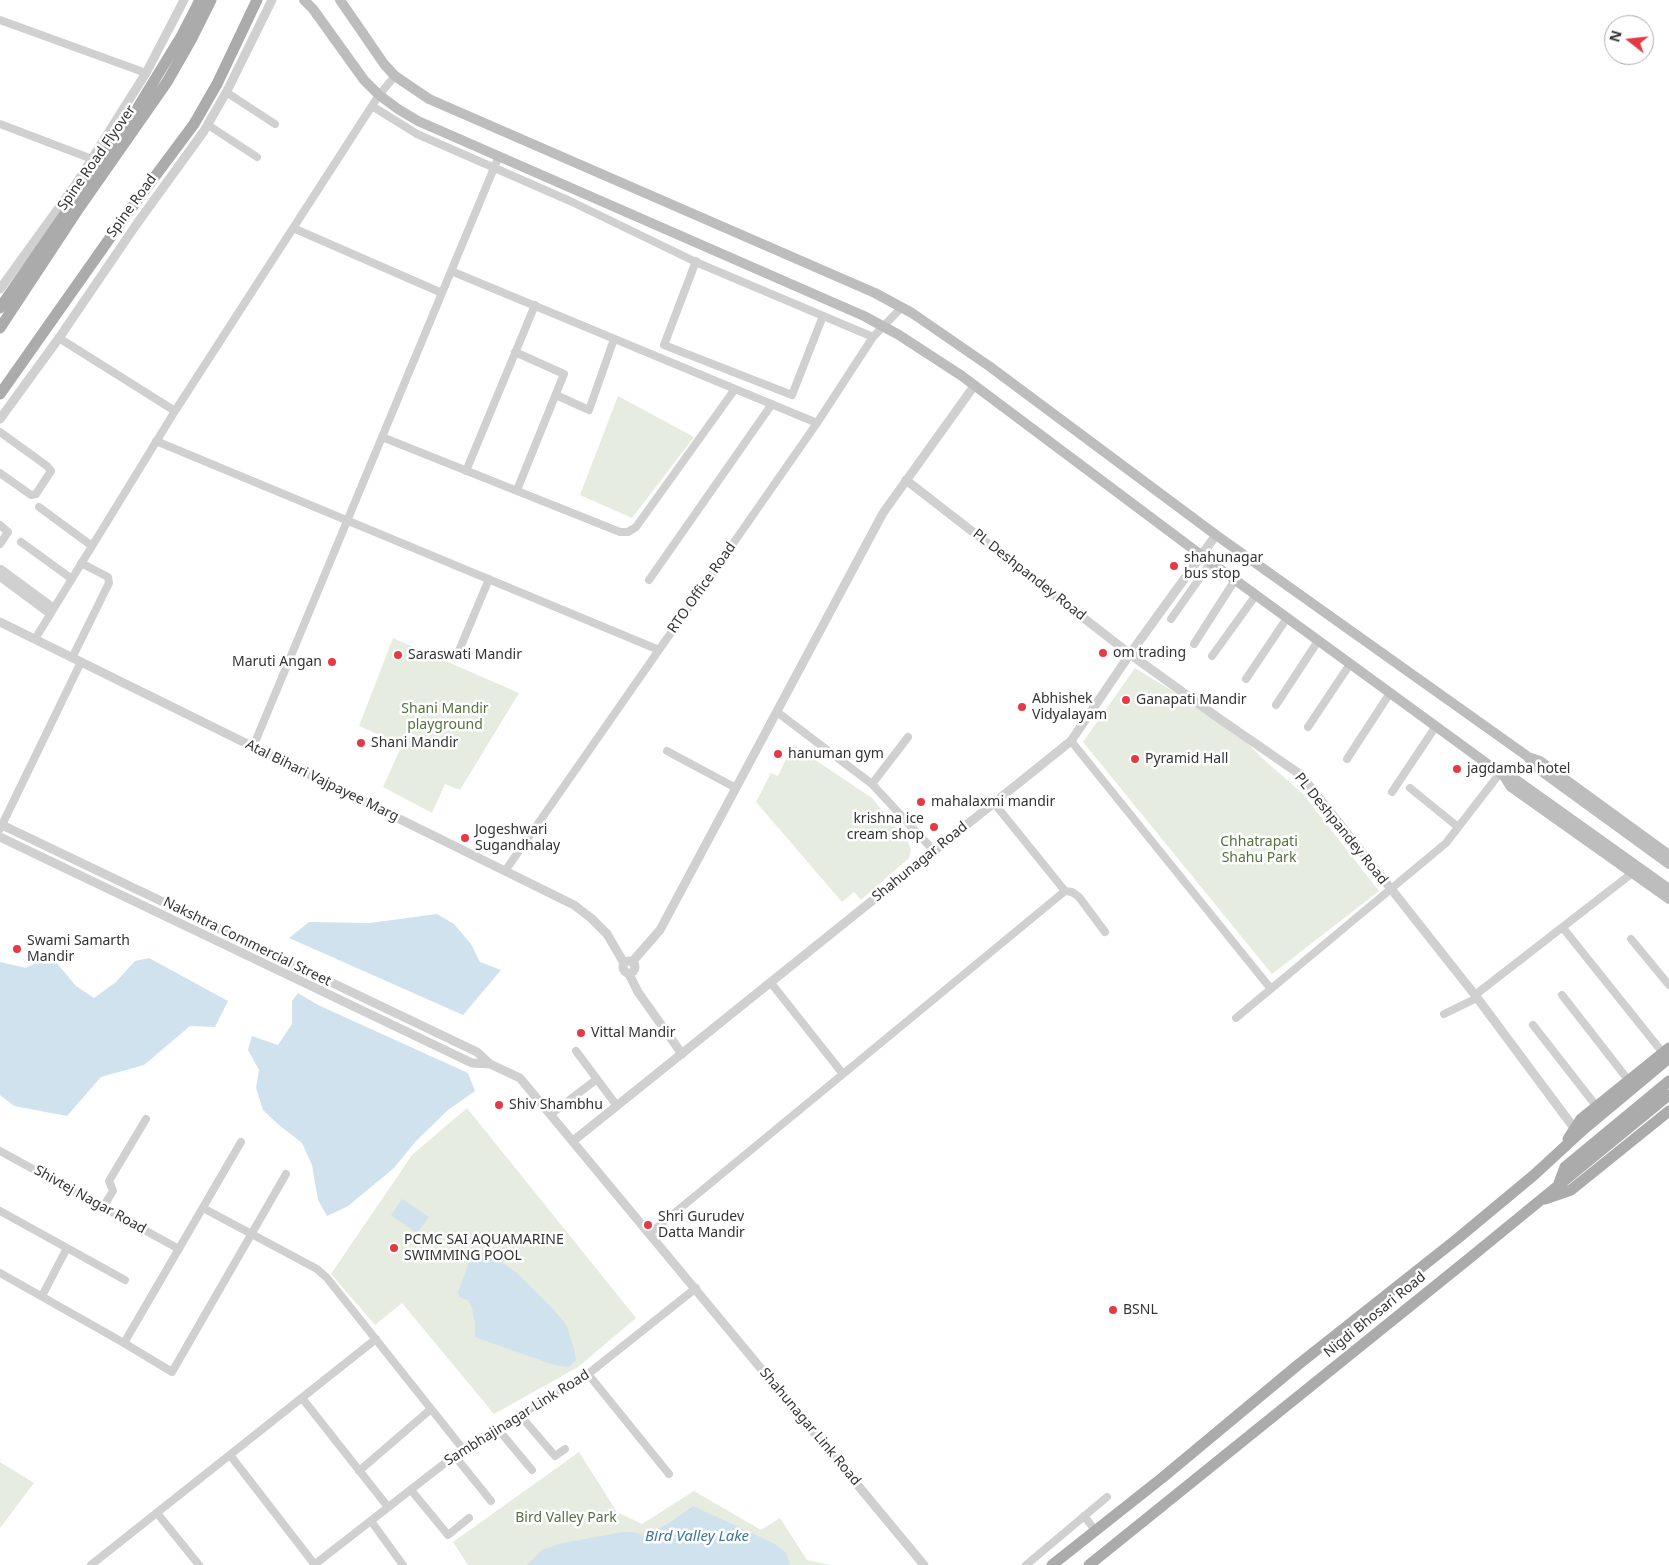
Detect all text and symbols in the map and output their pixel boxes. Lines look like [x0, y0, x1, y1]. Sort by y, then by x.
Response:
north arrow [1604, 15, 1654, 65]
text: N [1604, 28, 1626, 44]
street label: Spine Road Flyover [54, 102, 140, 214]
street label: Spine Road [104, 171, 160, 241]
street label: PL Deshpandey Road [969, 526, 1089, 624]
street label: RTO Office Road [664, 539, 740, 637]
place label: shahunagar bus stop [1184, 550, 1263, 582]
marker: shahunagar bus stop [1168, 560, 1180, 572]
place label: om trading [1113, 645, 1186, 661]
place label: Saraswati Mandir [408, 647, 522, 663]
marker: om trading [1097, 647, 1109, 659]
marker: Saraswati Mandir [392, 649, 404, 661]
place label: Maruti Angan [232, 654, 322, 670]
marker: Maruti Angan [326, 656, 338, 668]
place label: Abhishek Vidyalayam [1032, 691, 1107, 724]
place label: Ganapati Mandir [1136, 692, 1247, 708]
marker: Ganapati Mandir [1120, 694, 1132, 706]
park label: Shani Mandir playground [401, 701, 489, 734]
marker: Abhishek Vidyalayam [1016, 701, 1028, 713]
place label: Shani Mandir [371, 735, 458, 751]
street label: Atal Bihari Vajpayee Marg [242, 736, 402, 826]
marker: Shani Mandir [355, 737, 367, 749]
place label: hanuman gym [788, 746, 884, 762]
marker: hanuman gym [772, 748, 784, 760]
place label: Pyramid Hall [1145, 751, 1228, 767]
marker: Pyramid Hall [1129, 753, 1141, 765]
place label: jagdamba hotel [1467, 761, 1570, 777]
marker: jagdamba hotel [1451, 763, 1463, 775]
street label: PL Deshpandey Road [1291, 770, 1391, 888]
place label: mahalaxmi mandir [931, 794, 1055, 810]
marker: mahalaxmi mandir [915, 796, 927, 808]
place label: krishna ice cream shop [847, 811, 924, 844]
street label: Shahunagar Road [869, 818, 971, 906]
marker: krishna ice cream shop [928, 821, 940, 833]
place label: Jogeshwari Sugandhalay [475, 822, 560, 854]
marker: Jogeshwari Sugandhalay [459, 832, 471, 844]
park label: Chhatrapati Shahu Park [1220, 834, 1298, 866]
street label: Nakshtra Commercial Street [160, 894, 334, 990]
place label: Swami Samarth Mandir [27, 933, 130, 966]
marker: Swami Samarth Mandir [11, 943, 23, 955]
place label: Vittal Mandir [591, 1025, 675, 1041]
marker: Vittal Mandir [575, 1027, 587, 1039]
place label: Shiv Shambhu [509, 1097, 603, 1113]
marker: Shiv Shambhu [493, 1099, 505, 1111]
street label: Shivtej Nagar Road [31, 1162, 149, 1238]
place label: Shri Gurudev Datta Mandir [658, 1209, 745, 1242]
marker: Shri Gurudev Datta Mandir [642, 1219, 654, 1231]
place label: PCMC SAI AQUAMARINE SWIMMING POOL [404, 1232, 564, 1264]
marker: PCMC SAI AQUAMARINE SWIMMING POOL [388, 1242, 400, 1254]
street label: Nigdi Bhosari Road [1321, 1269, 1429, 1361]
place label: BSNL [1123, 1302, 1158, 1318]
marker: BSNL [1107, 1304, 1119, 1316]
street label: Shahunagar Link Road [756, 1365, 864, 1489]
street label: Sambhajinagar Link Road [441, 1366, 593, 1470]
park label: Bird Valley Park [515, 1510, 617, 1526]
water label: Bird Valley Lake [645, 1528, 749, 1546]

